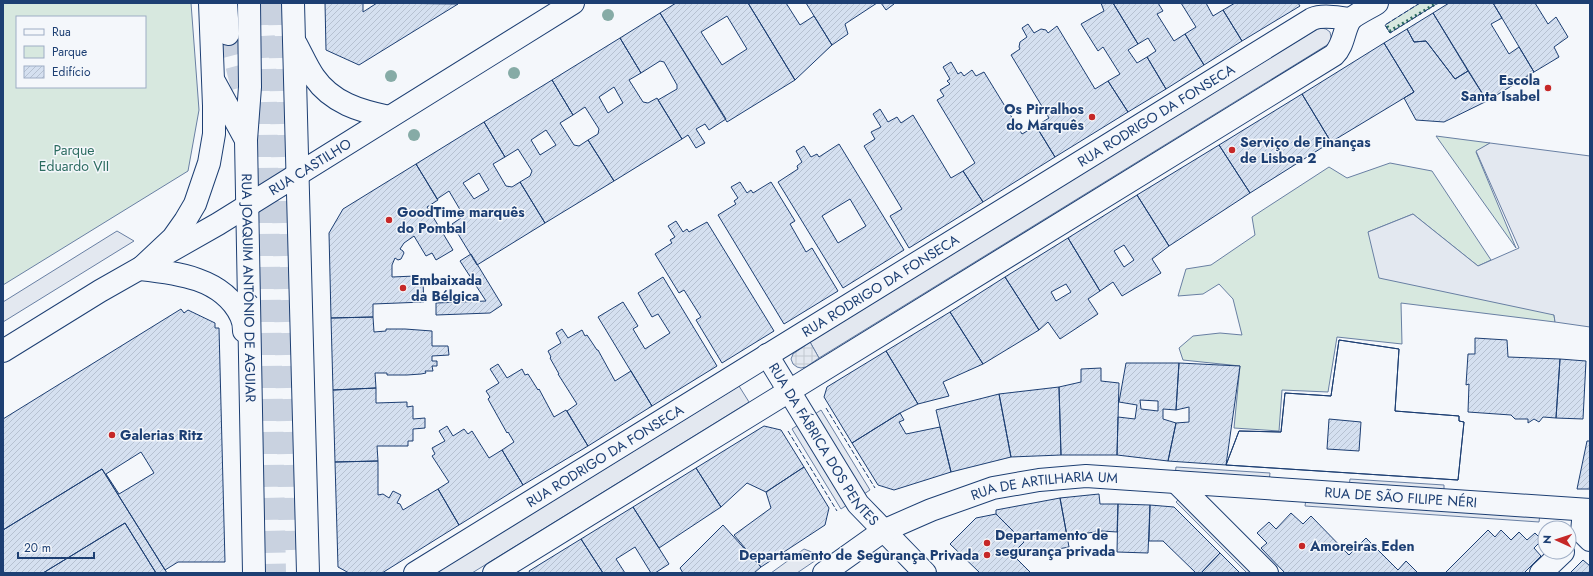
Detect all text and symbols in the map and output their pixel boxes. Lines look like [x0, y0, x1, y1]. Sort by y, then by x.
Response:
legend [16, 16, 146, 88]
text: Rua [52, 23, 71, 41]
text: Parque [52, 43, 87, 61]
street label: RUA RODRIGO DA FONSECA [1074, 59, 1239, 171]
text: Edifício [52, 63, 91, 81]
place label: Escola Santa Isabel [1461, 70, 1540, 106]
marker: Escola Santa Isabel [1543, 83, 1553, 93]
place label: Os Pirralhos do Marquês [1004, 99, 1085, 135]
marker: Os Pirralhos do Marquês [1087, 112, 1097, 122]
place label: Serviço de Finanças de Lisboa 2 [1240, 132, 1371, 168]
street label: RUA CASTILHO [265, 134, 355, 200]
park label: Parque Eduardo VII [39, 140, 109, 176]
marker: Serviço de Finanças de Lisboa 2 [1227, 145, 1237, 155]
street label: RUA JOAQUIM ANTÓNIO DE AGUIAR [237, 173, 261, 402]
place label: GoodTime marquês do Pombal [397, 202, 525, 238]
marker: GoodTime marquês do Pombal [384, 215, 394, 225]
street label: RUA RODRIGO DA FONSECA [798, 229, 963, 342]
place label: Embaixada da Bélgica [411, 270, 482, 306]
marker: Embaixada da Bélgica [398, 283, 408, 293]
street label: RUA DA FÁBRICA DOS PENTES [764, 359, 884, 530]
street label: RUA RODRIGO DA FONSECA [522, 399, 688, 512]
place label: Galerias Ritz [120, 425, 204, 445]
marker: Galerias Ritz [107, 430, 117, 440]
street label: RUA DE ARTILHARIA UM [968, 466, 1119, 505]
street label: RUA DE SÃO FILIPE NÉRI [1324, 482, 1478, 512]
north arrow [1537, 520, 1577, 560]
place label: Departamento de segurança privada [995, 525, 1115, 561]
scale bar [18, 534, 94, 560]
text: N [1539, 535, 1555, 544]
place label: Amoreiras Eden [1309, 536, 1415, 556]
marker: Departamento de segurança privada [982, 538, 992, 548]
text: 20 m [24, 539, 51, 557]
marker: Amoreiras Eden [1297, 541, 1307, 551]
place label: Departamento de Segurança Privada [739, 545, 979, 565]
marker: Departamento de Segurança Privada [982, 550, 992, 560]

